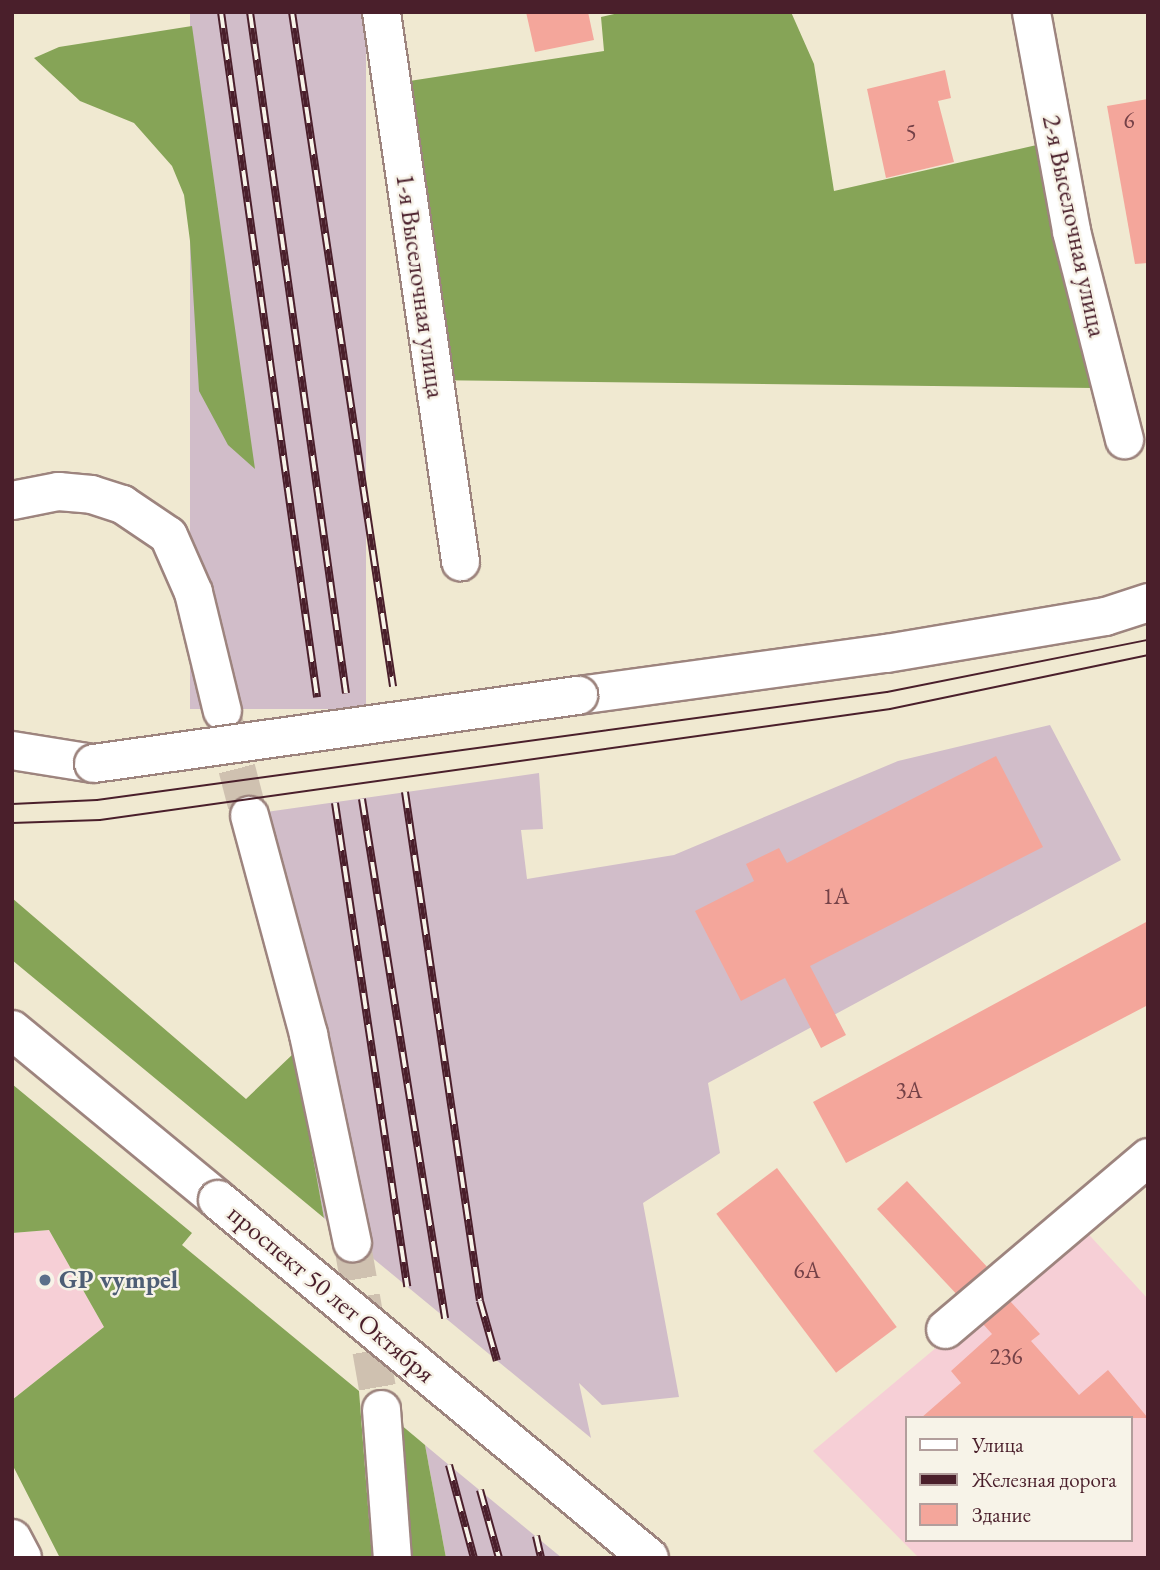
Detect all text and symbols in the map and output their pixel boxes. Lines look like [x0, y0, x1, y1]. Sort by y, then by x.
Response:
house number: 6 [1123, 106, 1135, 134]
street label: 2-я Выселочная улица [1035, 112, 1113, 340]
house number: 5 [905, 118, 917, 146]
street label: 1-я Выселочная улица [389, 172, 451, 400]
house number: 1А [823, 882, 849, 910]
house number: 3А [896, 1076, 922, 1104]
street label: проспект 50 лет Октября [221, 1198, 441, 1390]
house number: 6А [794, 1256, 820, 1284]
place label: GP vympel [59, 1264, 178, 1296]
marker: GP vympel [37, 1272, 53, 1288]
house number: 236 [989, 1342, 1023, 1370]
legend [904, 1416, 1132, 1542]
text: Улица [972, 1431, 1024, 1458]
text: Железная дорога [972, 1466, 1117, 1493]
text: Здание [972, 1501, 1031, 1528]

